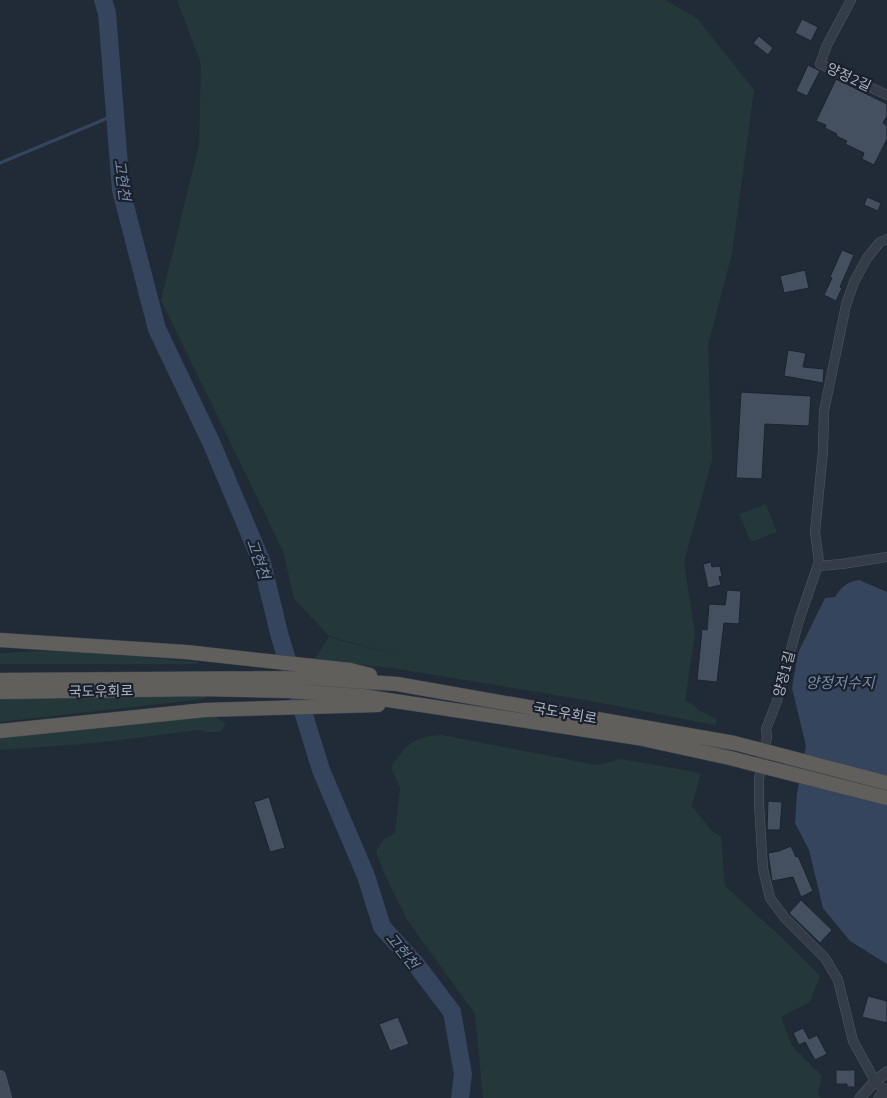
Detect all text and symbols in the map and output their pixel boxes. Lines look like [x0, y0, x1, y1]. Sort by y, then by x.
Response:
street label: 양정2길 [823, 59, 874, 96]
water label: 고현천 [109, 158, 135, 204]
water label: 고현천 [242, 536, 275, 584]
street label: 양정1길 [769, 649, 800, 699]
water label: 양정저수지 [805, 673, 876, 693]
street label: 국도우회로 [69, 681, 133, 702]
street label: 국도우회로 [532, 699, 598, 728]
water label: 고현천 [381, 929, 424, 975]

